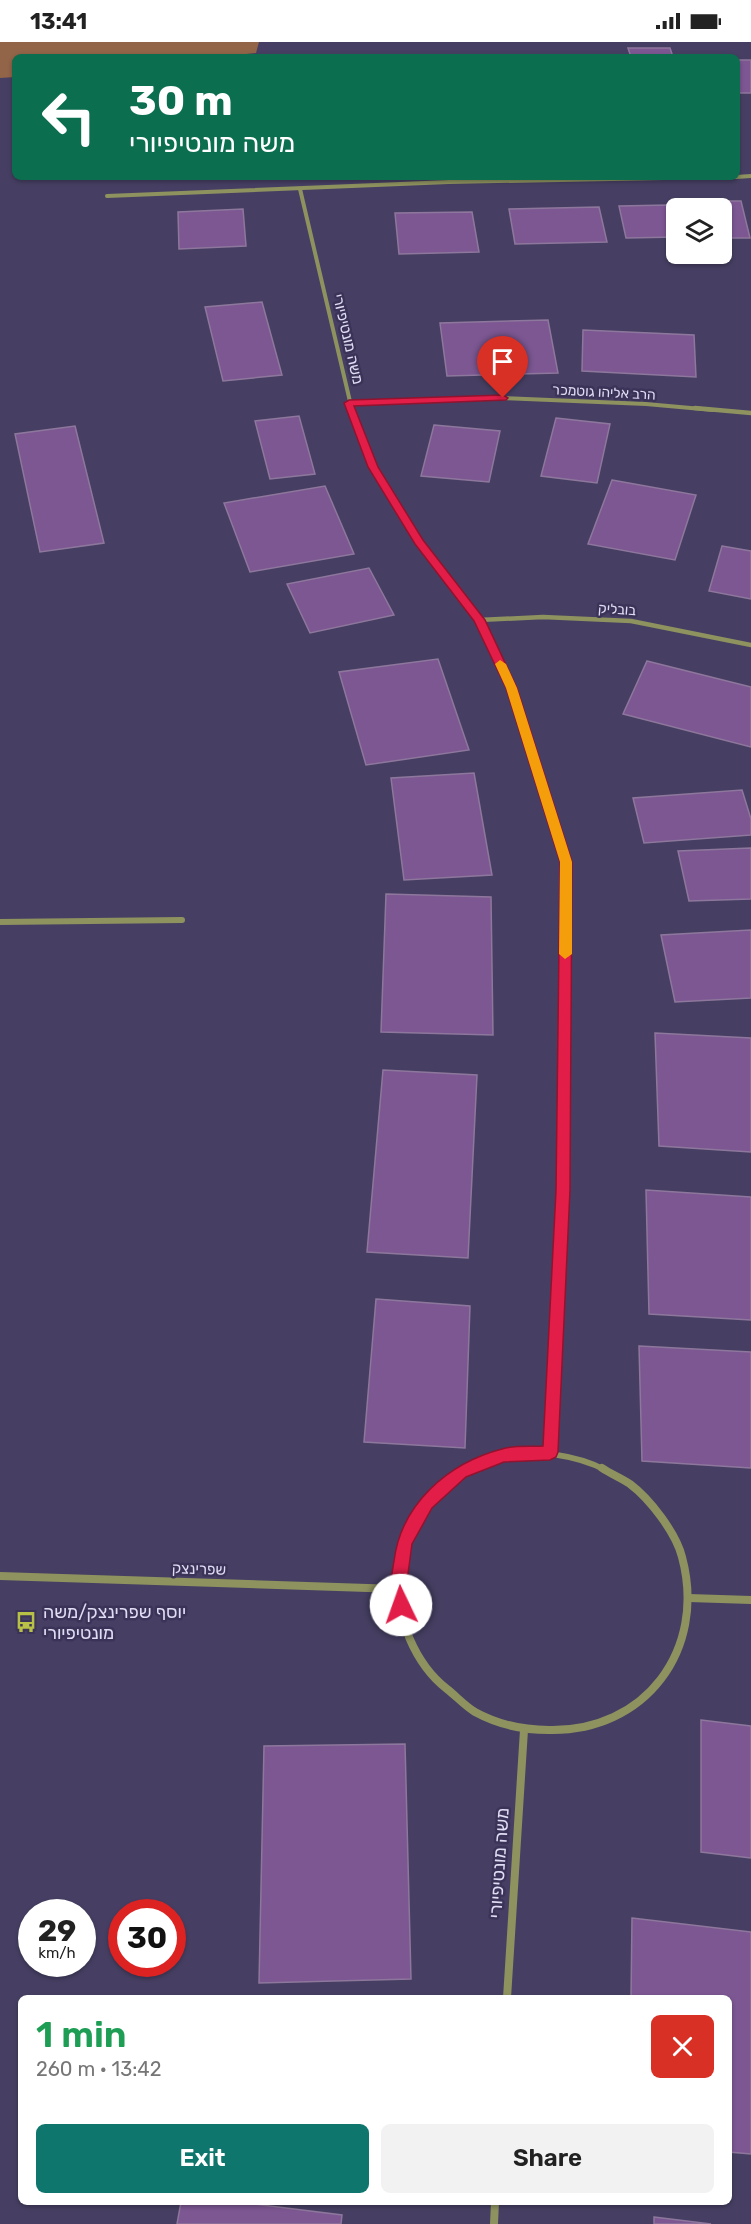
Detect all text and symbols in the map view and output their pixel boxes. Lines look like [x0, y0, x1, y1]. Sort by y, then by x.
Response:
text: 13:41 [30, 8, 87, 35]
text: 30 m [129, 76, 233, 126]
icon: left [30, 78, 108, 156]
text: משה מונטיפיורי [129, 127, 295, 159]
map controls [666, 198, 732, 264]
button: layers [666, 198, 732, 264]
street label: משה מונטיפיורי [329, 292, 367, 386]
pin [477, 336, 528, 398]
icon: arrive [486, 345, 519, 378]
street label: הרב אליהו גוטמכר [552, 381, 656, 404]
street label: בובליק [597, 600, 637, 619]
street label: שפרינצק [172, 1559, 226, 1579]
position arrow [369, 1573, 433, 1637]
place label: יוסף שפרינצק/משה מונטיפיורי [43, 1601, 186, 1644]
bus stop icon: יוסף שפרינצק/משה מונטיפיורי [14, 1610, 38, 1634]
street label: משה מונטיפיורי [484, 1807, 514, 1919]
speed limit sign: 30 [108, 1899, 186, 1977]
text: 29 [38, 1913, 76, 1949]
text: km/h [38, 1944, 76, 1962]
text: 1 min [36, 2013, 127, 2056]
button: close [651, 2015, 714, 2078]
text: 260 m · 13:42 [36, 2057, 161, 2081]
button: Exit [36, 2124, 369, 2193]
button: Share [381, 2124, 714, 2193]

